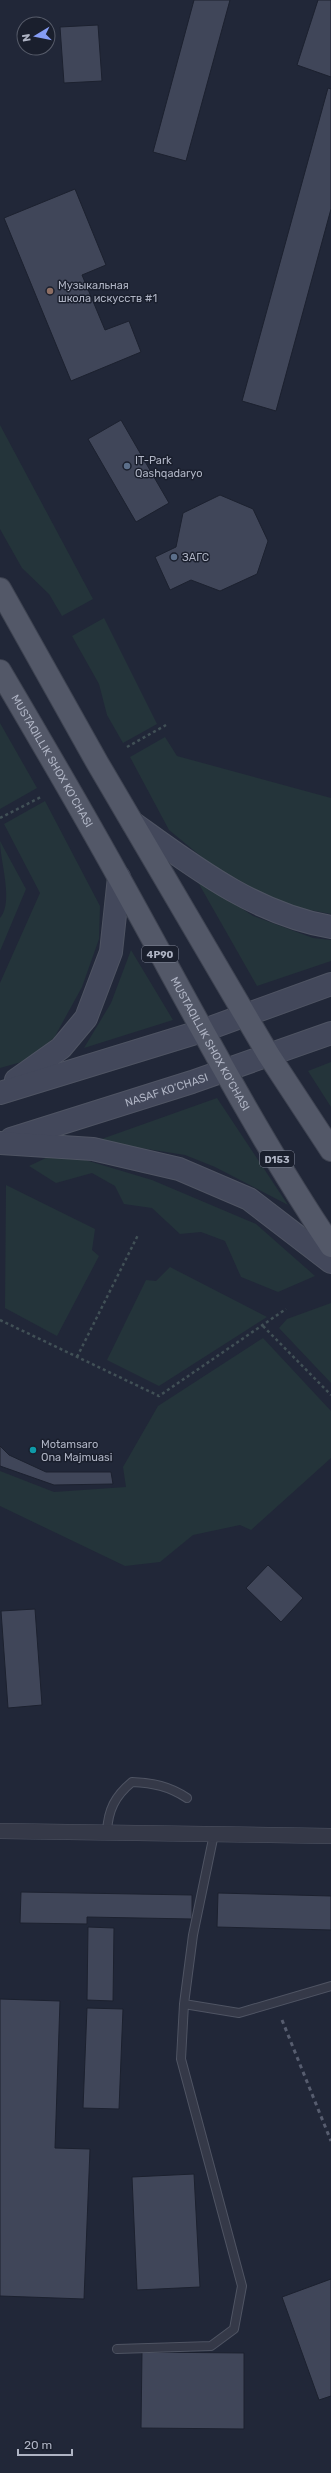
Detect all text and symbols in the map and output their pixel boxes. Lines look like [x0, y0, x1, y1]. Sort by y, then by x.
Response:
north arrow [16, 16, 56, 56]
text: N [20, 33, 34, 43]
place label: Музыкальная школа искусств #1 [58, 279, 157, 305]
marker: Музыкальная школа искусств #1 [45, 286, 55, 296]
place label: IT-Park Qashqadaryo [135, 454, 202, 480]
marker: IT-Park Qashqadaryo [122, 461, 132, 471]
place label: ЗАГС [182, 551, 209, 564]
marker: ЗАГС [169, 552, 179, 562]
street label: MUSTAQILLIK SHOX KO'CHASI [8, 692, 95, 830]
road number: 4P90 [142, 946, 178, 962]
street label: MUSTAQILLIK SHOX KO'CHASI [167, 975, 252, 1113]
street label: NASAF KO‘CHASI [123, 1071, 210, 1110]
road number: D153 [260, 1151, 294, 1167]
place label: Motamsaro Ona Majmuasi [41, 1438, 112, 1464]
marker: Motamsaro Ona Majmuasi [28, 1445, 38, 1455]
scale bar [18, 2431, 72, 2457]
text: 20 m [24, 2438, 52, 2452]

